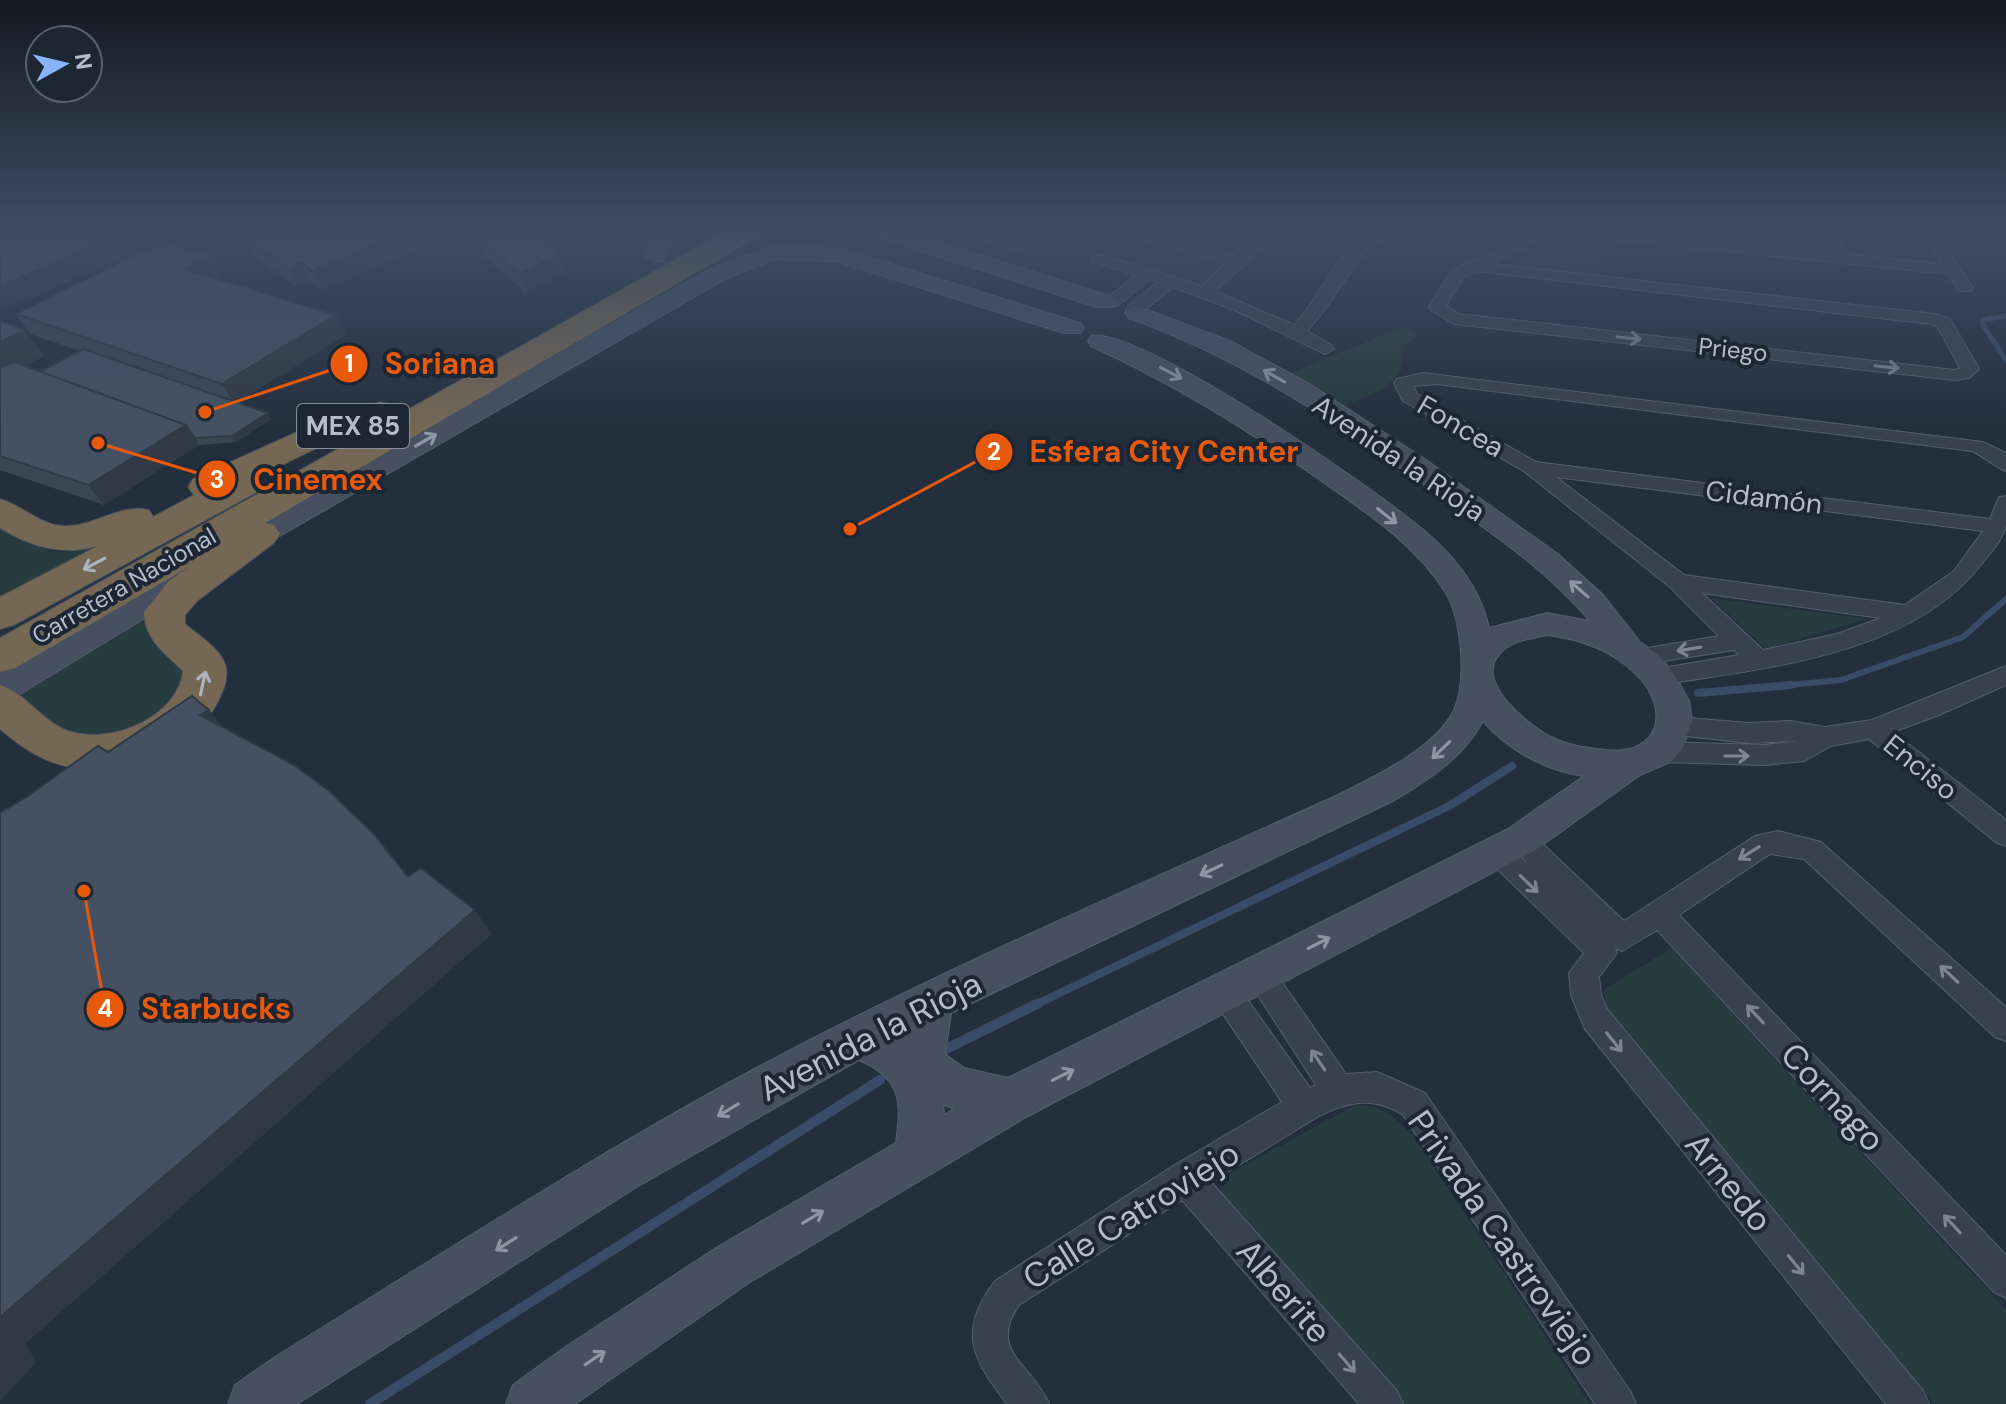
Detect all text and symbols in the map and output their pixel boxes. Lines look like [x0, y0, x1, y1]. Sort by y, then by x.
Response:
north arrow [24, 24, 104, 104]
text: N [68, 51, 99, 71]
street label: Priego [1697, 330, 1769, 369]
one-way arrow [1615, 331, 1642, 346]
callout: Soriana [329, 337, 511, 391]
text: Soriana [385, 344, 495, 383]
text: 1 [345, 348, 353, 379]
one-way arrow [1874, 360, 1900, 375]
one-way arrow [1158, 366, 1182, 382]
one-way arrow [1263, 368, 1287, 383]
street label: Avenida la Rioja [1305, 387, 1492, 530]
street label: Foncea [1411, 387, 1511, 466]
road number: MEX 85 [297, 404, 409, 448]
callout: Esfera City Center [974, 425, 1315, 479]
one-way arrow [414, 432, 437, 448]
text: Esfera City Center [1029, 432, 1299, 471]
text: 2 [987, 436, 1001, 467]
callout: Cinemex [197, 452, 398, 506]
text: Cinemex [253, 460, 383, 499]
text: 3 [210, 464, 224, 495]
street label: Cidamón [1704, 472, 1824, 523]
one-way arrow [1376, 508, 1397, 525]
street label: Carretera Nacional [26, 520, 221, 651]
one-way arrow [82, 556, 106, 572]
one-way arrow [1569, 581, 1589, 599]
one-way arrow [1676, 642, 1702, 657]
one-way arrow [196, 671, 211, 697]
street label: Enciso [1876, 726, 1965, 809]
one-way arrow [1432, 740, 1451, 759]
one-way arrow [1723, 748, 1750, 763]
one-way arrow [1738, 846, 1761, 862]
one-way arrow [1200, 863, 1224, 878]
one-way arrow [1519, 874, 1539, 893]
one-way arrow [1307, 935, 1331, 951]
street label: Avenida la Rioja [751, 961, 989, 1112]
one-way arrow [1939, 965, 1959, 984]
callout: Starbucks [85, 982, 307, 1036]
text: Starbucks [141, 989, 291, 1028]
text: 4 [97, 993, 113, 1024]
one-way arrow [1745, 1004, 1764, 1024]
one-way arrow [1605, 1031, 1623, 1052]
street label: Cornago [1771, 1033, 1895, 1162]
one-way arrow [1310, 1049, 1326, 1071]
one-way arrow [1051, 1067, 1075, 1082]
street label: Privada Castroviejo [1397, 1101, 1608, 1375]
one-way arrow [717, 1102, 740, 1118]
street label: Arnedo [1675, 1123, 1782, 1241]
street label: Calle Catroviejo [1015, 1131, 1248, 1300]
one-way arrow [801, 1209, 824, 1225]
one-way arrow [1944, 1214, 1962, 1234]
street label: Alberite [1226, 1230, 1341, 1353]
one-way arrow [495, 1237, 518, 1253]
one-way arrow [1788, 1254, 1805, 1275]
one-way arrow [583, 1350, 605, 1366]
one-way arrow [1338, 1352, 1356, 1372]

